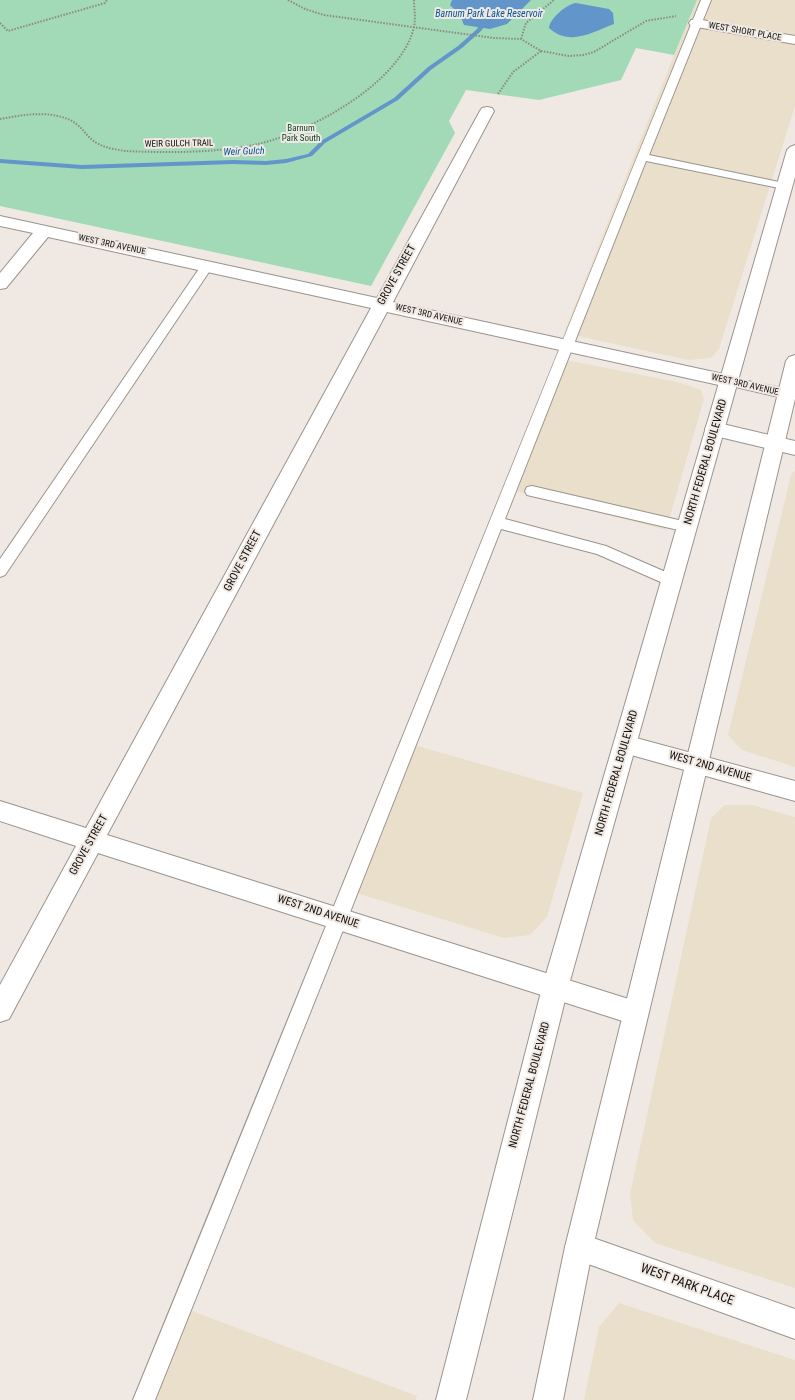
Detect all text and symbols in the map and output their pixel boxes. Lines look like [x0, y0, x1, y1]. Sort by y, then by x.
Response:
water label: Barnum Park Lake Reservoir [435, 8, 543, 20]
street label: WEST SHORT PLACE [708, 20, 782, 44]
park label: Barnum Park South [282, 124, 320, 145]
street label: WEIR GULCH TRAIL [145, 138, 213, 150]
water label: Weir Gulch [223, 145, 265, 159]
street label: WEST 3RD AVENUE [77, 233, 147, 257]
street label: GROVE STREET [375, 242, 419, 308]
street label: WEST 3RD AVENUE [394, 302, 464, 328]
street label: WEST 3RD AVENUE [710, 372, 780, 398]
street label: NORTH FEDERAL BOULEVARD [682, 398, 730, 526]
street label: GROVE STREET [221, 528, 265, 594]
street label: NORTH FEDERAL BOULEVARD [593, 709, 641, 837]
street label: WEST 2ND AVENUE [667, 749, 753, 785]
street label: GROVE STREET [67, 812, 111, 878]
street label: WEST 2ND AVENUE [276, 893, 360, 931]
street label: NORTH FEDERAL BOULEVARD [507, 1020, 553, 1150]
street label: WEST PARK PLACE [638, 1261, 736, 1309]

